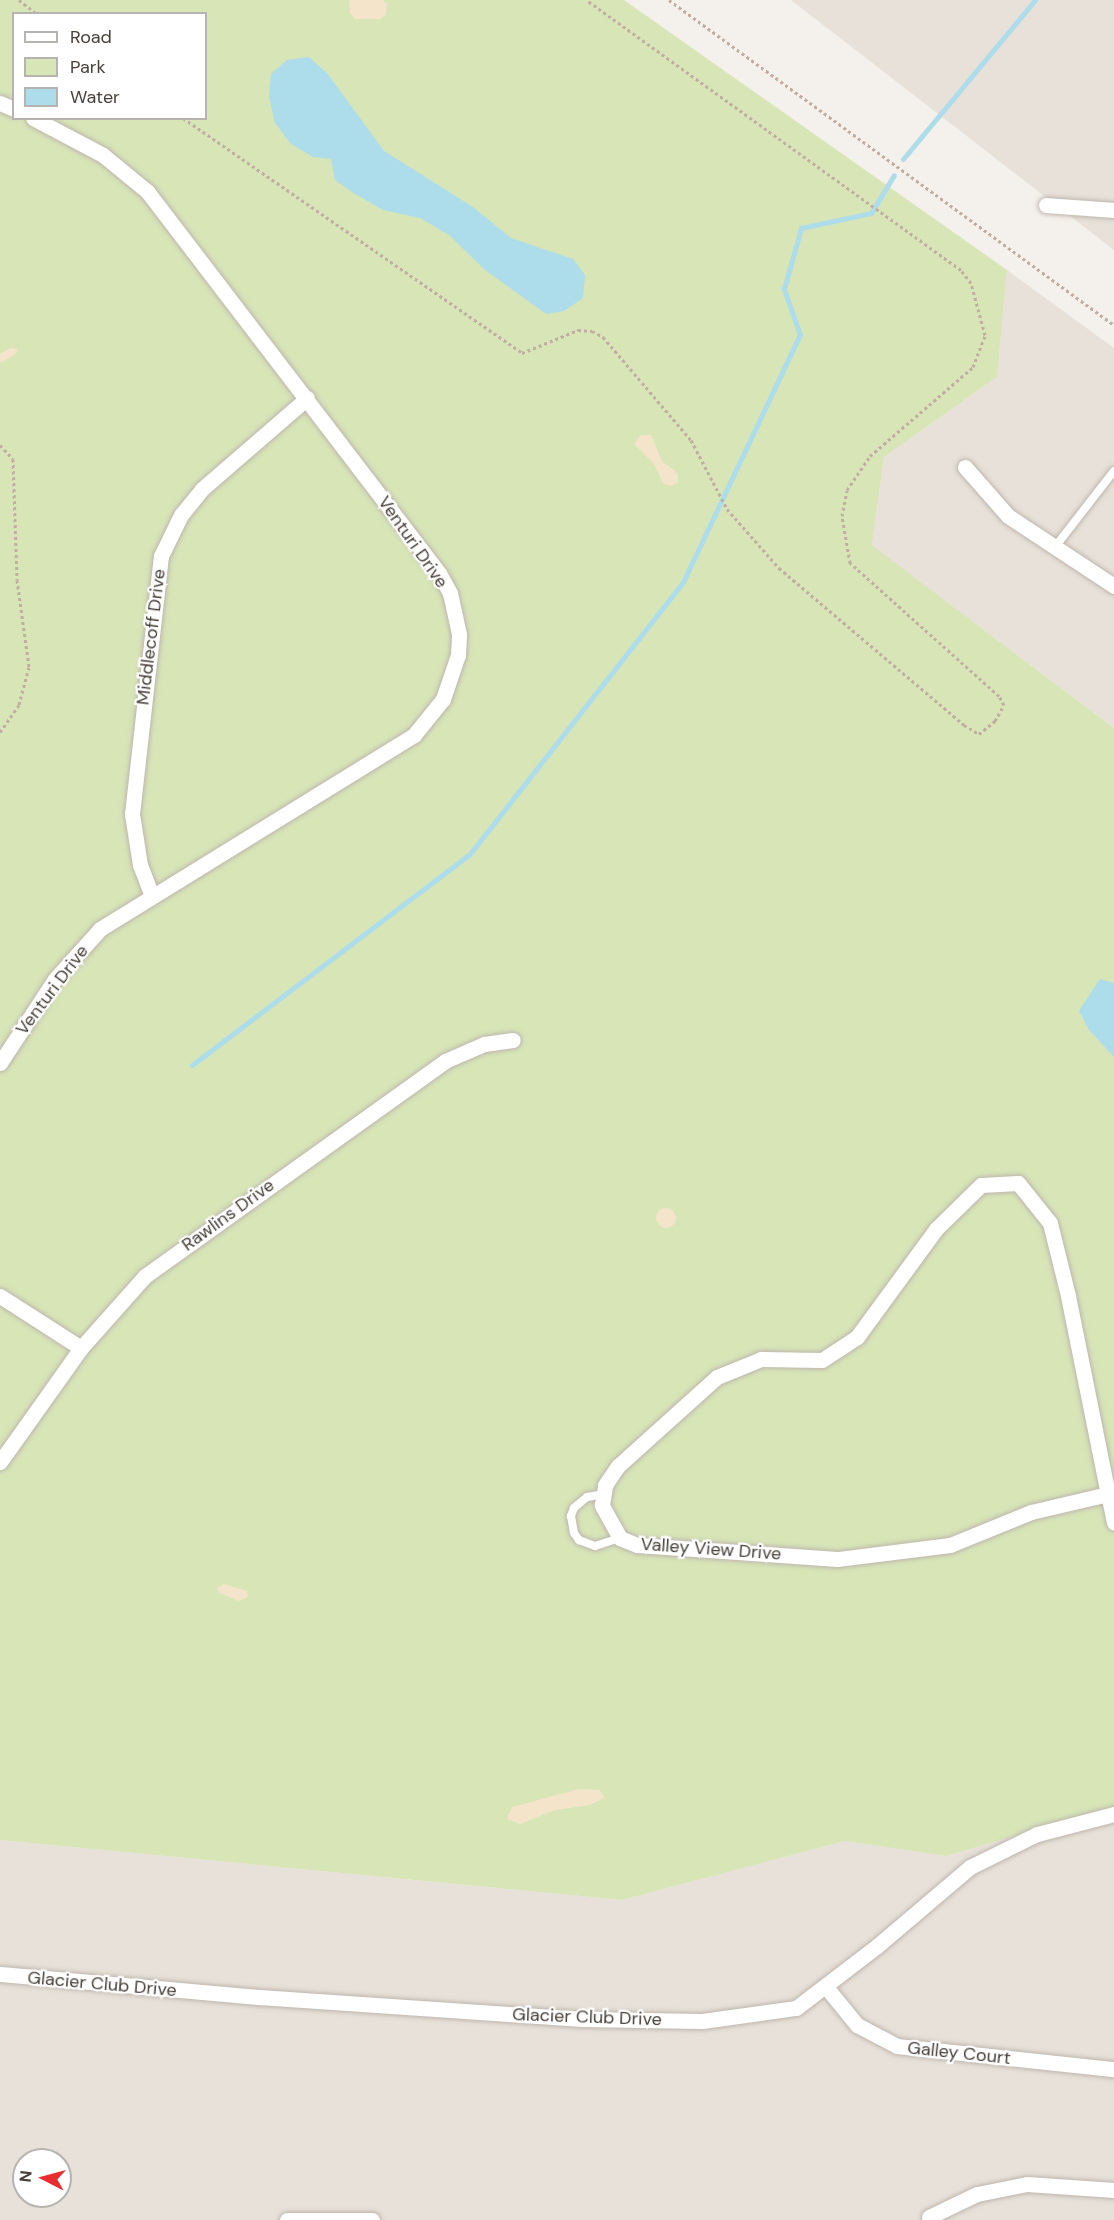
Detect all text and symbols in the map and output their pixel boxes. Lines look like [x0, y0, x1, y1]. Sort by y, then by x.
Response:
legend [12, 12, 207, 120]
text: Road [70, 25, 112, 49]
text: Park [70, 55, 106, 79]
text: Water [70, 85, 120, 109]
street label: Venturi Drive [373, 492, 453, 592]
street label: Middlecoff Drive [132, 568, 170, 706]
street label: Venturi Drive [11, 941, 93, 1039]
street label: Rawlins Drive [178, 1174, 278, 1256]
street label: Valley View Drive [640, 1533, 782, 1565]
street label: Glacier Club Drive [27, 1967, 177, 2001]
street label: Glacier Club Drive [512, 2004, 662, 2030]
street label: Galley Court [906, 2037, 1012, 2069]
north arrow [12, 2148, 72, 2208]
text: N [15, 2169, 37, 2183]

